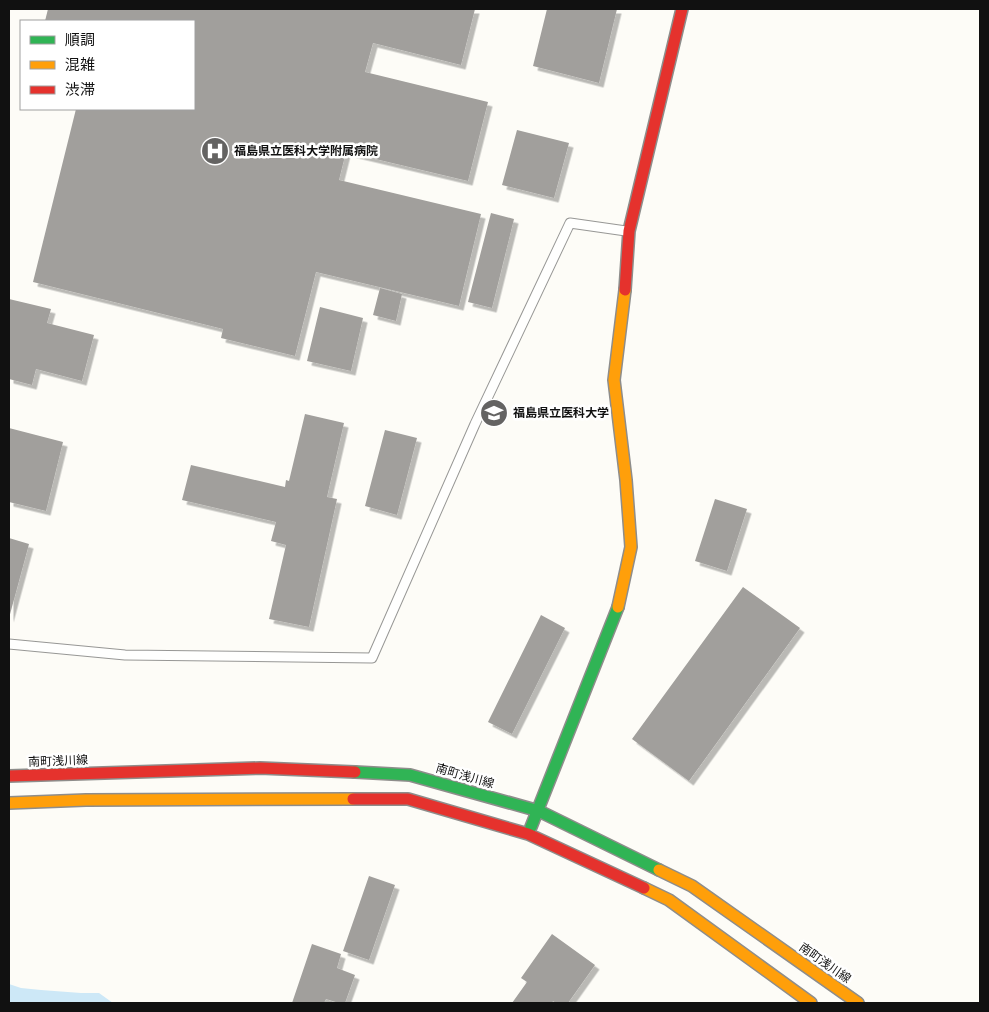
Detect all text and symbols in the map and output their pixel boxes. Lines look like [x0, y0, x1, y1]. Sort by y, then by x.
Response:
legend [20, 20, 195, 110]
text: 順調 [65, 27, 95, 50]
text: 混雑 [65, 52, 95, 75]
text: 渋滞 [65, 77, 95, 100]
hospital icon: 福島県立医科大学附属病院 [200, 136, 230, 166]
place label: 福島県立医科大学附属病院 [234, 141, 378, 159]
school or university icon: 福島県立医科大学 [479, 398, 509, 428]
place label: 福島県立医科大学 [513, 403, 609, 421]
street label: 南町浅川線 [28, 750, 88, 770]
street label: 南町浅川線 [434, 758, 497, 792]
street label: 南町浅川線 [796, 938, 855, 987]

